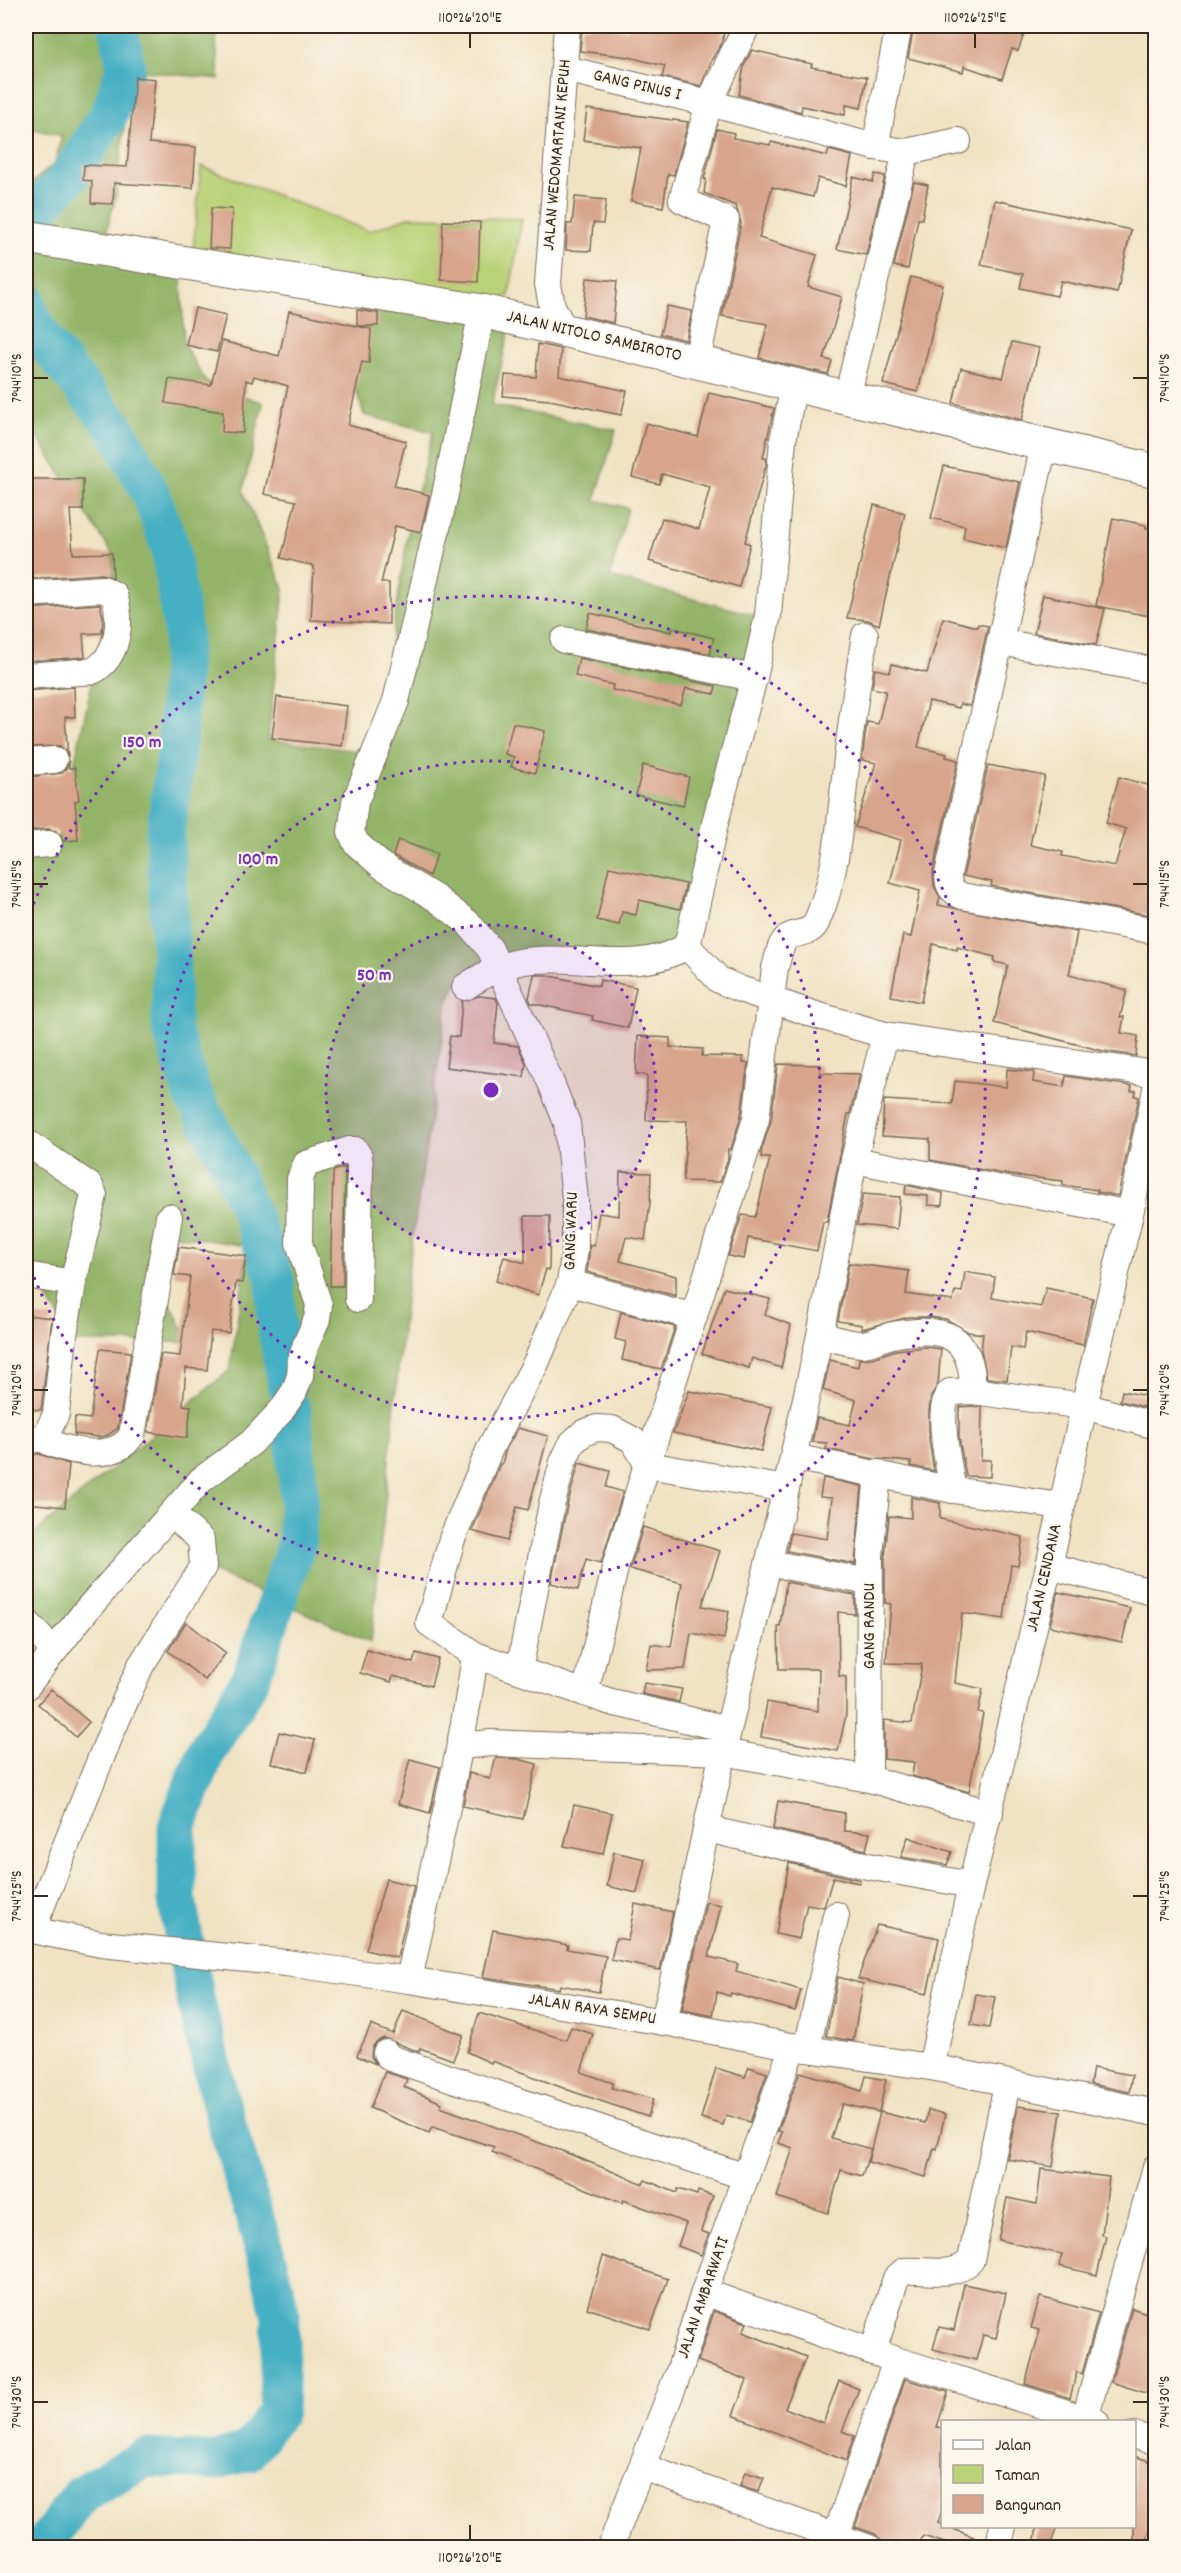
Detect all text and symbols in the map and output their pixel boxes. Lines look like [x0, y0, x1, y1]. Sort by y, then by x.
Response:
text: 110°26'20"E [438, 8, 502, 30]
text: 110°26'25"E [944, 8, 1006, 30]
street label: JALAN WEDOMARTANI KEPUH [537, 58, 579, 252]
street label: GANG PINUS I [590, 64, 684, 108]
street label: JALAN NITOLO SAMBIROTO [504, 305, 684, 369]
text: 7°44'10"S [7, 353, 29, 403]
text: 7°44'10"S [1155, 353, 1177, 403]
text: 150 m [123, 731, 161, 756]
text: 100 m [238, 848, 278, 873]
text: 7°44'15"S [7, 860, 29, 908]
text: 7°44'15"S [1155, 860, 1177, 908]
text: 50 m [357, 964, 391, 989]
centre of rings [481, 1080, 501, 1100]
street label: GANG WARU [558, 1191, 586, 1271]
text: 7°44'20"S [7, 1364, 29, 1416]
text: 7°44'20"S [1155, 1364, 1177, 1416]
street label: JALAN CENDANA [1020, 1521, 1070, 1635]
street label: GANG RANDU [858, 1583, 883, 1669]
text: 7°44'25"S [7, 1870, 29, 1922]
text: 7°44'25"S [1155, 1870, 1177, 1922]
street label: JALAN RAYA SEMPU [526, 1988, 658, 2032]
street label: JALAN AMBARWATI [672, 2233, 737, 2362]
text: 7°44'30"S [7, 2376, 29, 2428]
text: 7°44'30"S [1155, 2376, 1177, 2428]
legend [941, 2420, 1136, 2528]
text: Jalan [995, 2434, 1031, 2459]
text: Taman [995, 2464, 1040, 2489]
text: Bangunan [995, 2494, 1061, 2519]
text: 110°26'20"E [438, 2548, 502, 2570]

